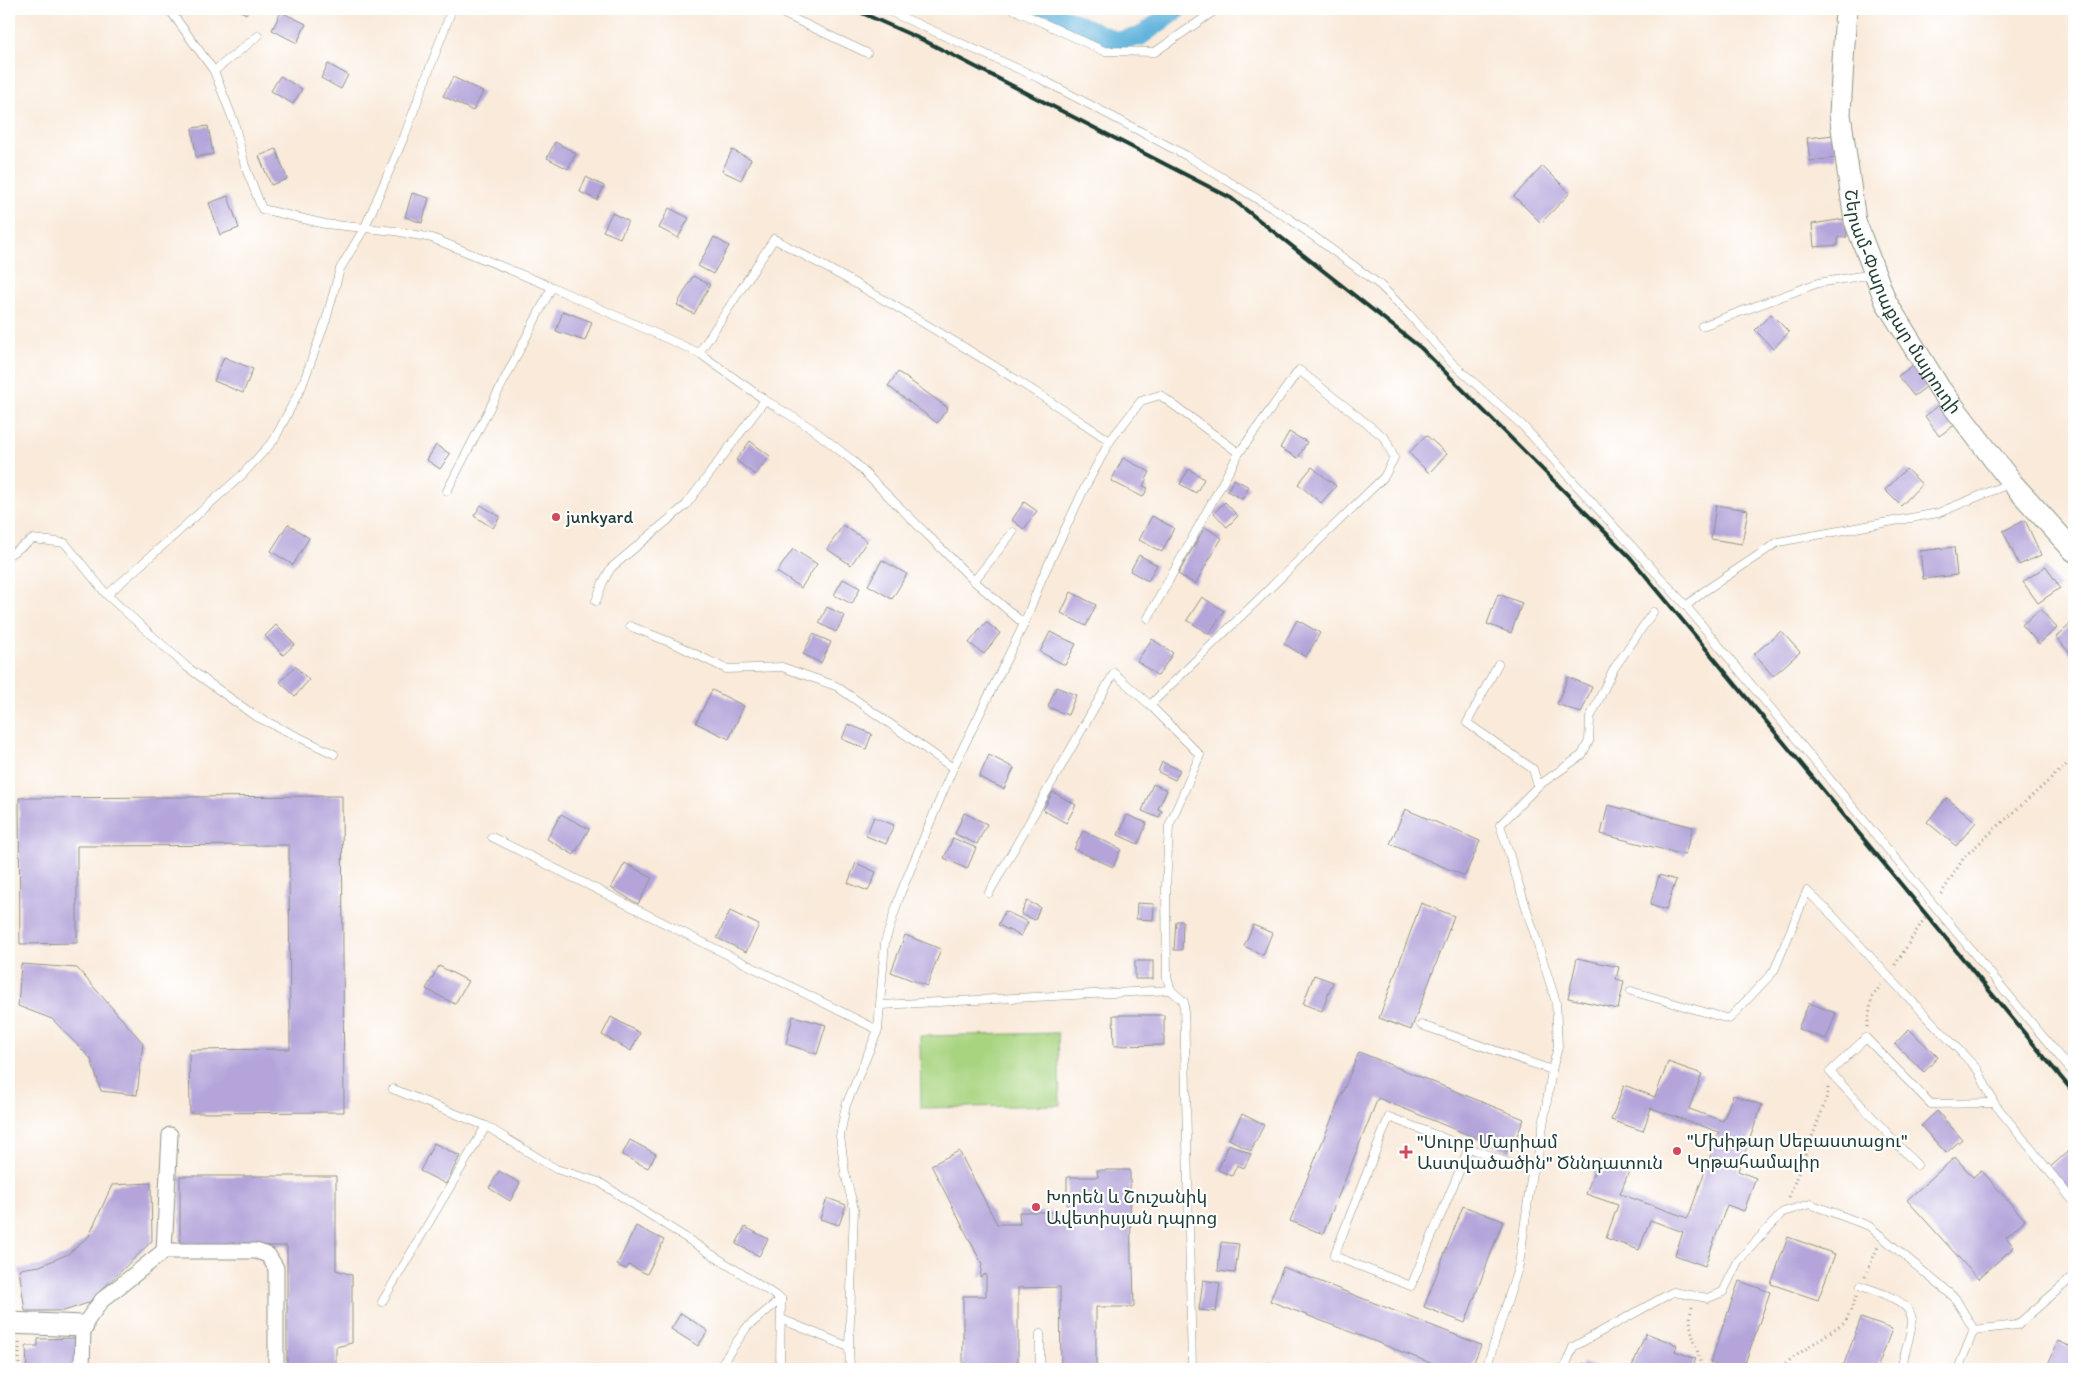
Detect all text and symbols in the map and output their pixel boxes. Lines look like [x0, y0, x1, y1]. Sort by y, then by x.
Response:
street label: Շերամ-Փարաքար մայրուղի [1840, 188, 1966, 418]
place label: junkyard [565, 506, 633, 528]
marker: junkyard [550, 511, 562, 523]
place label: "Մխիթար Սեբաստացու" Կրթահամալիր [1687, 1130, 1908, 1173]
place label: "Սուրբ Մարիամ Աստվածածին" Ծննդատուն [1417, 1131, 1663, 1174]
marker: "Սուրբ Մարիամ Աստվածածին" Ծննդատուն [1399, 1145, 1413, 1159]
marker: "Մխիթար Սեբաստացու" Կրթահամալիր [1671, 1145, 1683, 1157]
place label: Խորեն և Շուշանիկ Ավետիսյան դպրոց [1046, 1186, 1217, 1229]
marker: Խորեն և Շուշանիկ Ավետիսյան դպրոց [1030, 1201, 1042, 1213]

